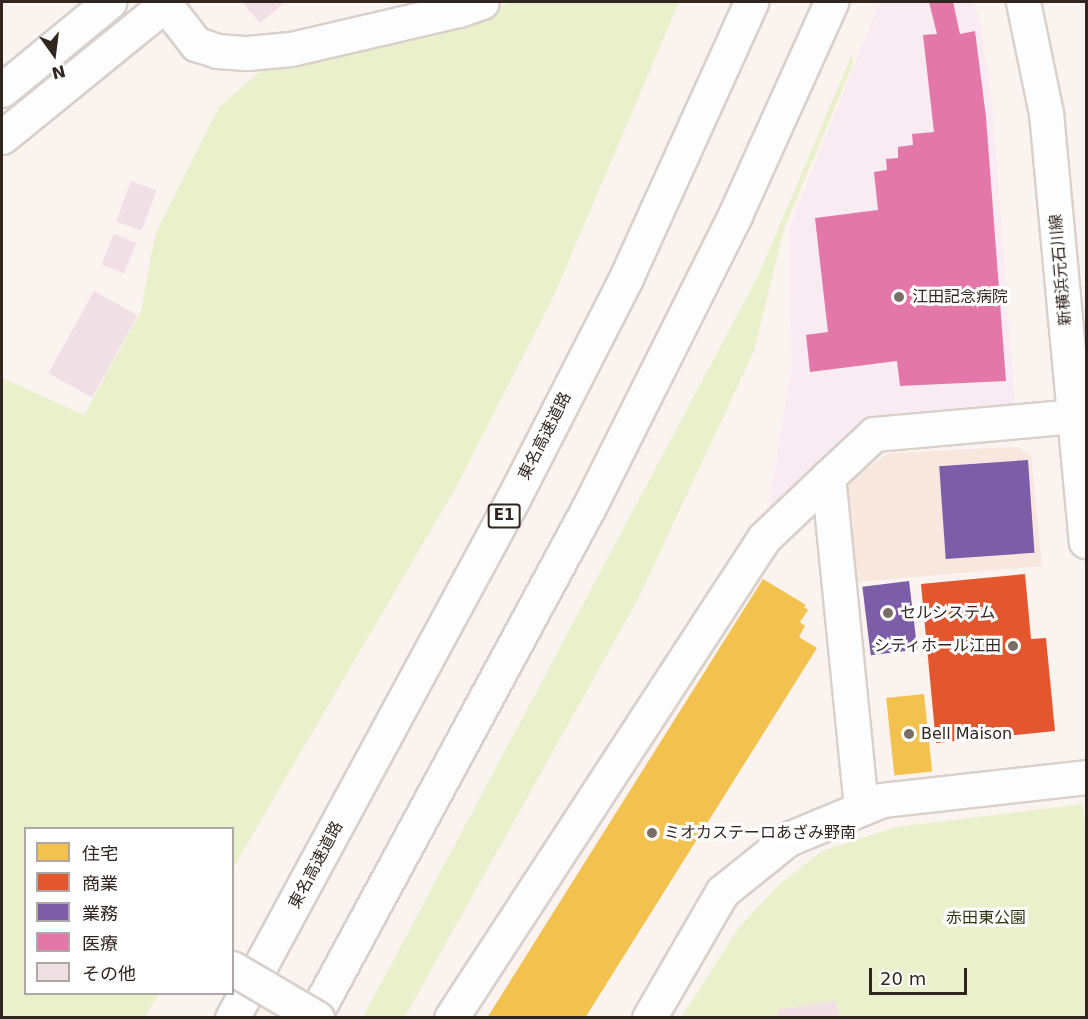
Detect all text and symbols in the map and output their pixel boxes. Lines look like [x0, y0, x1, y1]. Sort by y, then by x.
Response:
north arrow [24, 24, 84, 84]
text: N [50, 61, 67, 83]
street label: 新横浜元石川線 [1047, 213, 1075, 327]
place label: 江田記念病院 [912, 287, 1008, 307]
marker: 江田記念病院 [890, 288, 908, 306]
street label: 東名高速道路 [515, 389, 575, 483]
road number: E1 [488, 504, 520, 528]
place label: セルシステム [900, 603, 996, 623]
marker: セルシステム [881, 606, 895, 620]
place label: シティホール江田 [873, 636, 1001, 656]
marker: シティホール江田 [1006, 639, 1020, 653]
place label: Bell Maison [921, 724, 1012, 744]
marker: Bell Maison [902, 727, 916, 741]
street label: 東名高速道路 [285, 818, 347, 912]
place label: ミオカステーロあざみ野南 [664, 823, 856, 843]
marker: ミオカステーロあざみ野南 [645, 826, 659, 840]
legend [24, 827, 234, 995]
text: 住宅 [82, 843, 118, 864]
text: 商業 [82, 873, 118, 894]
text: 業務 [82, 903, 118, 924]
park label: 赤田東公園 [946, 908, 1026, 928]
text: 医療 [82, 933, 118, 954]
scale bar [872, 956, 970, 994]
text: その他 [82, 963, 136, 984]
text: 20 m [880, 968, 926, 989]

